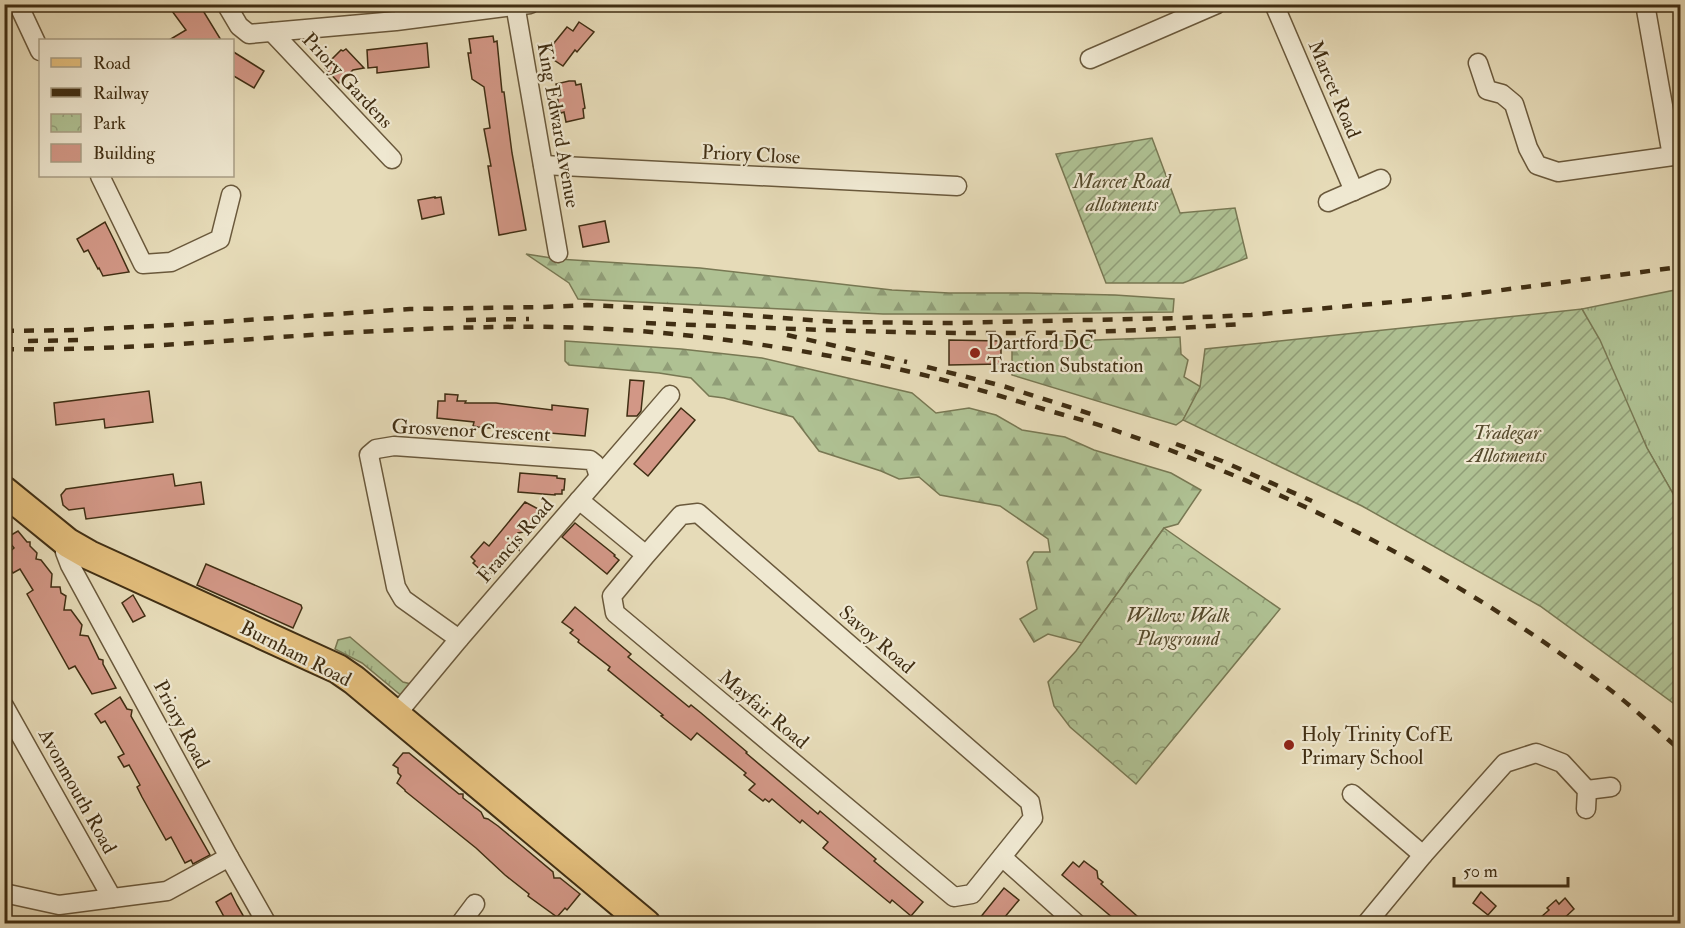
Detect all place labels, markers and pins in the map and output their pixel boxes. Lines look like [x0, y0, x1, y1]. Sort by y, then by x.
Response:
place label: Dartford DC Traction Substation [987, 330, 1144, 378]
marker: Dartford DC Traction Substation [968, 346, 982, 360]
place label: Holy Trinity CofE Primary School [1301, 722, 1453, 770]
marker: Holy Trinity CofE Primary School [1282, 738, 1296, 752]

